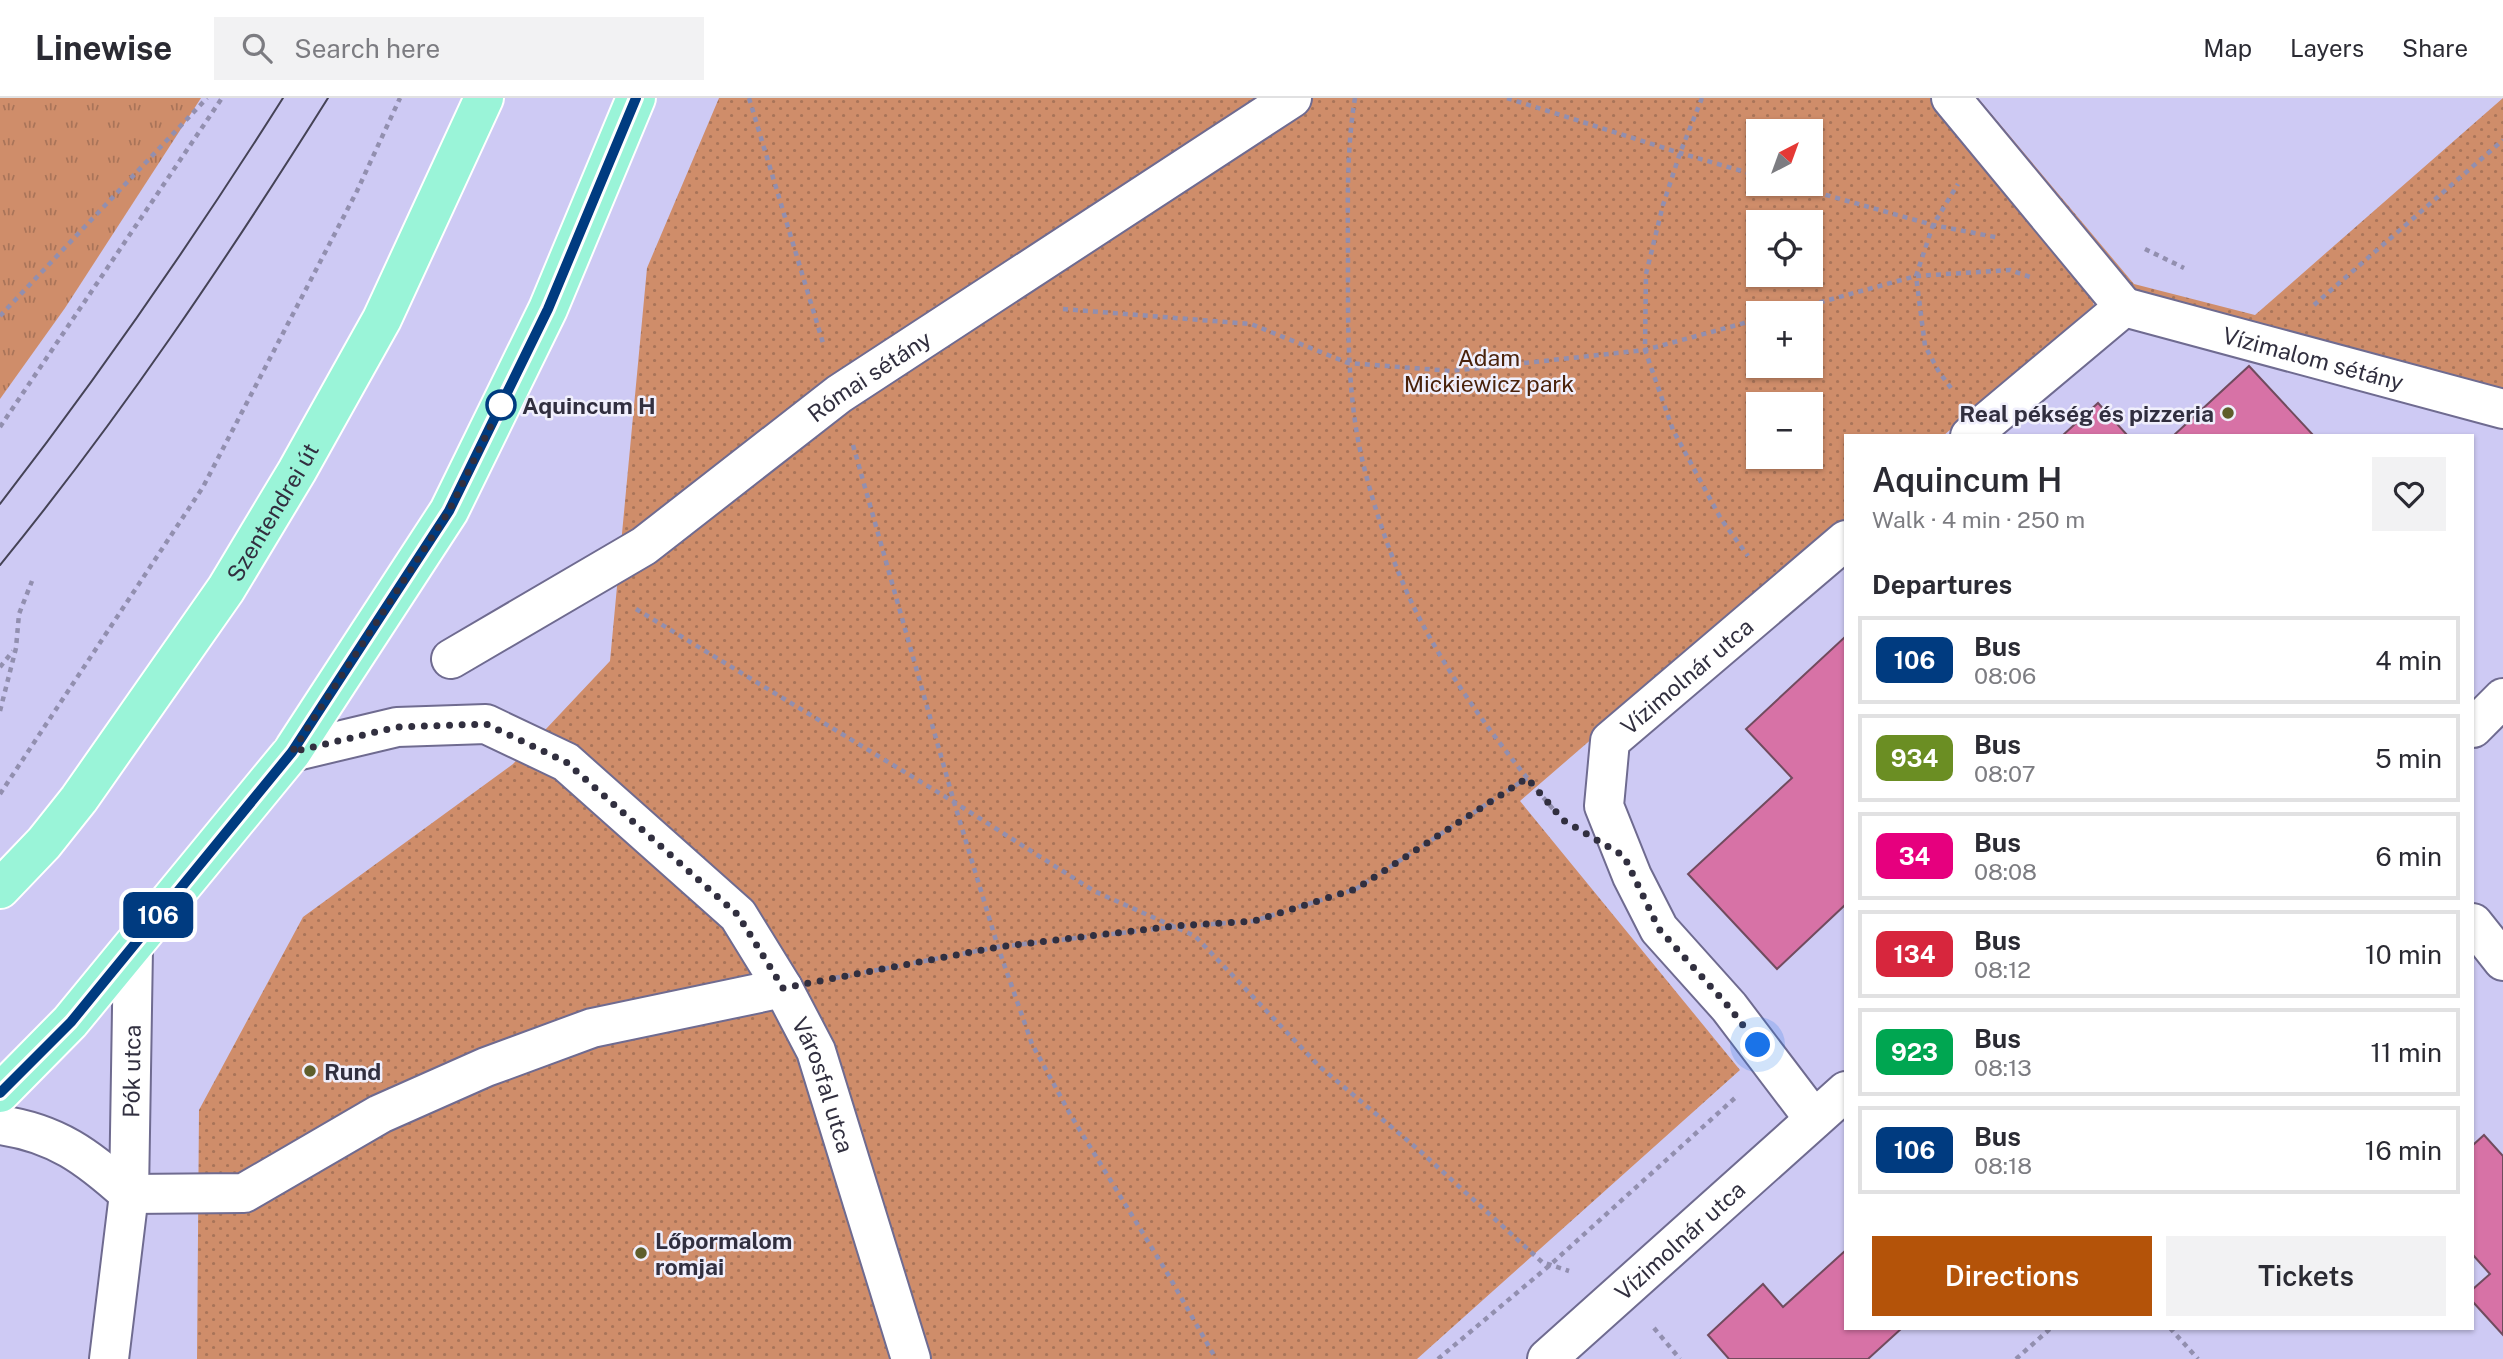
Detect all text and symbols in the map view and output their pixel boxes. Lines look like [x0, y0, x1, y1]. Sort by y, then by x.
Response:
search box [214, 17, 704, 80]
text: Linewise [35, 29, 172, 67]
icon: search [238, 29, 276, 67]
text: Search here [294, 33, 440, 64]
text: Map [2203, 34, 2252, 62]
text: Layers [2290, 34, 2364, 62]
text: Share [2402, 34, 2468, 62]
north arrow [1746, 119, 1824, 196]
map controls [1746, 119, 1823, 469]
button: locate [1746, 210, 1823, 287]
button: + [1746, 301, 1823, 378]
street label: Vízimalom sétány [2220, 321, 2407, 395]
street label: Római sétány [802, 324, 936, 427]
park label: Adam Mickiewicz park [1404, 344, 1574, 397]
marker: Aquincum H [486, 390, 516, 420]
place label: Aquincum H [522, 392, 656, 419]
button: − [1746, 392, 1823, 469]
place label: Real pékség és pizzeria [1959, 400, 2214, 427]
marker: Real pékség és pizzeria [2220, 405, 2236, 421]
street label: Szentendrei út [220, 438, 324, 586]
button: heart [2372, 457, 2446, 531]
text: Aquincum H [1872, 461, 2062, 499]
text: Walk · 4 min · 250 m [1872, 506, 2085, 533]
text: Departures [1872, 569, 2012, 600]
street label: Vízimolnár utca [1615, 612, 1758, 740]
text: Bus [1974, 631, 2021, 662]
text: 4 min [2375, 645, 2442, 676]
text: 106 [1894, 646, 1935, 674]
text: 08:06 [1974, 662, 2036, 689]
text: Bus [1974, 729, 2021, 760]
text: 5 min [2375, 743, 2442, 774]
text: 934 [1891, 744, 1938, 772]
text: 08:07 [1974, 760, 2035, 787]
text: Bus [1974, 827, 2021, 858]
text: 6 min [2375, 841, 2442, 872]
text: 34 [1899, 842, 1930, 870]
text: 08:08 [1974, 858, 2037, 885]
line badge: 106 [118, 892, 198, 938]
text: 106 [137, 901, 179, 929]
text: Bus [1974, 925, 2021, 956]
text: 10 min [2365, 939, 2442, 970]
text: 134 [1894, 940, 1935, 968]
text: 08:12 [1974, 956, 2031, 983]
street label: Városfal utca [787, 1012, 860, 1156]
text: Bus [1974, 1023, 2021, 1054]
street label: Pók utca [117, 1024, 145, 1118]
your location [1740, 1027, 1775, 1062]
text: 11 min [2370, 1037, 2442, 1068]
text: 923 [1891, 1038, 1938, 1066]
text: 08:13 [1974, 1054, 2032, 1081]
place label: Rund [324, 1058, 381, 1085]
marker: Rund [302, 1063, 318, 1079]
text: Bus [1974, 1121, 2021, 1152]
text: 16 min [2365, 1135, 2442, 1166]
text: 106 [1894, 1136, 1935, 1164]
text: 08:18 [1974, 1152, 2032, 1179]
street label: Vízimolnár utca [1609, 1175, 1750, 1305]
place label: Lőpormalom romjai [655, 1227, 792, 1280]
button: Directions [1872, 1236, 2152, 1316]
button: Tickets [2166, 1236, 2446, 1316]
marker: Lőpormalom romjai [633, 1245, 649, 1261]

